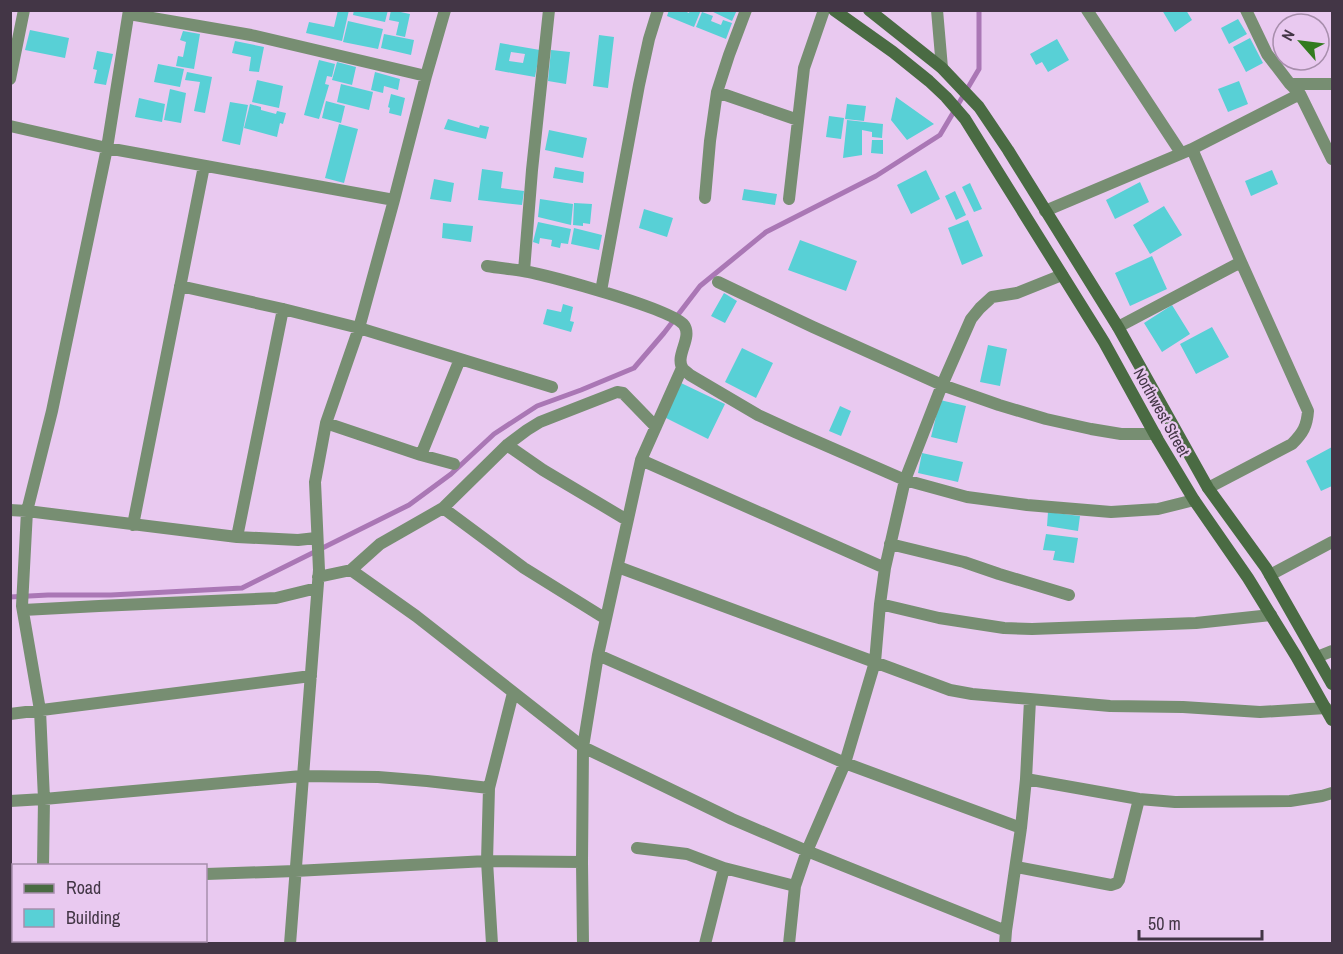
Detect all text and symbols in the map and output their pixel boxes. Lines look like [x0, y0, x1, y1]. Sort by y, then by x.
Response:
north arrow [1271, 12, 1331, 72]
text: N [1276, 26, 1300, 44]
street label: Northwest Street [1129, 364, 1195, 460]
legend [12, 864, 207, 942]
text: Road [66, 875, 101, 900]
scale bar [1139, 903, 1262, 941]
text: Building [66, 905, 121, 930]
text: 50 m [1148, 911, 1181, 936]

